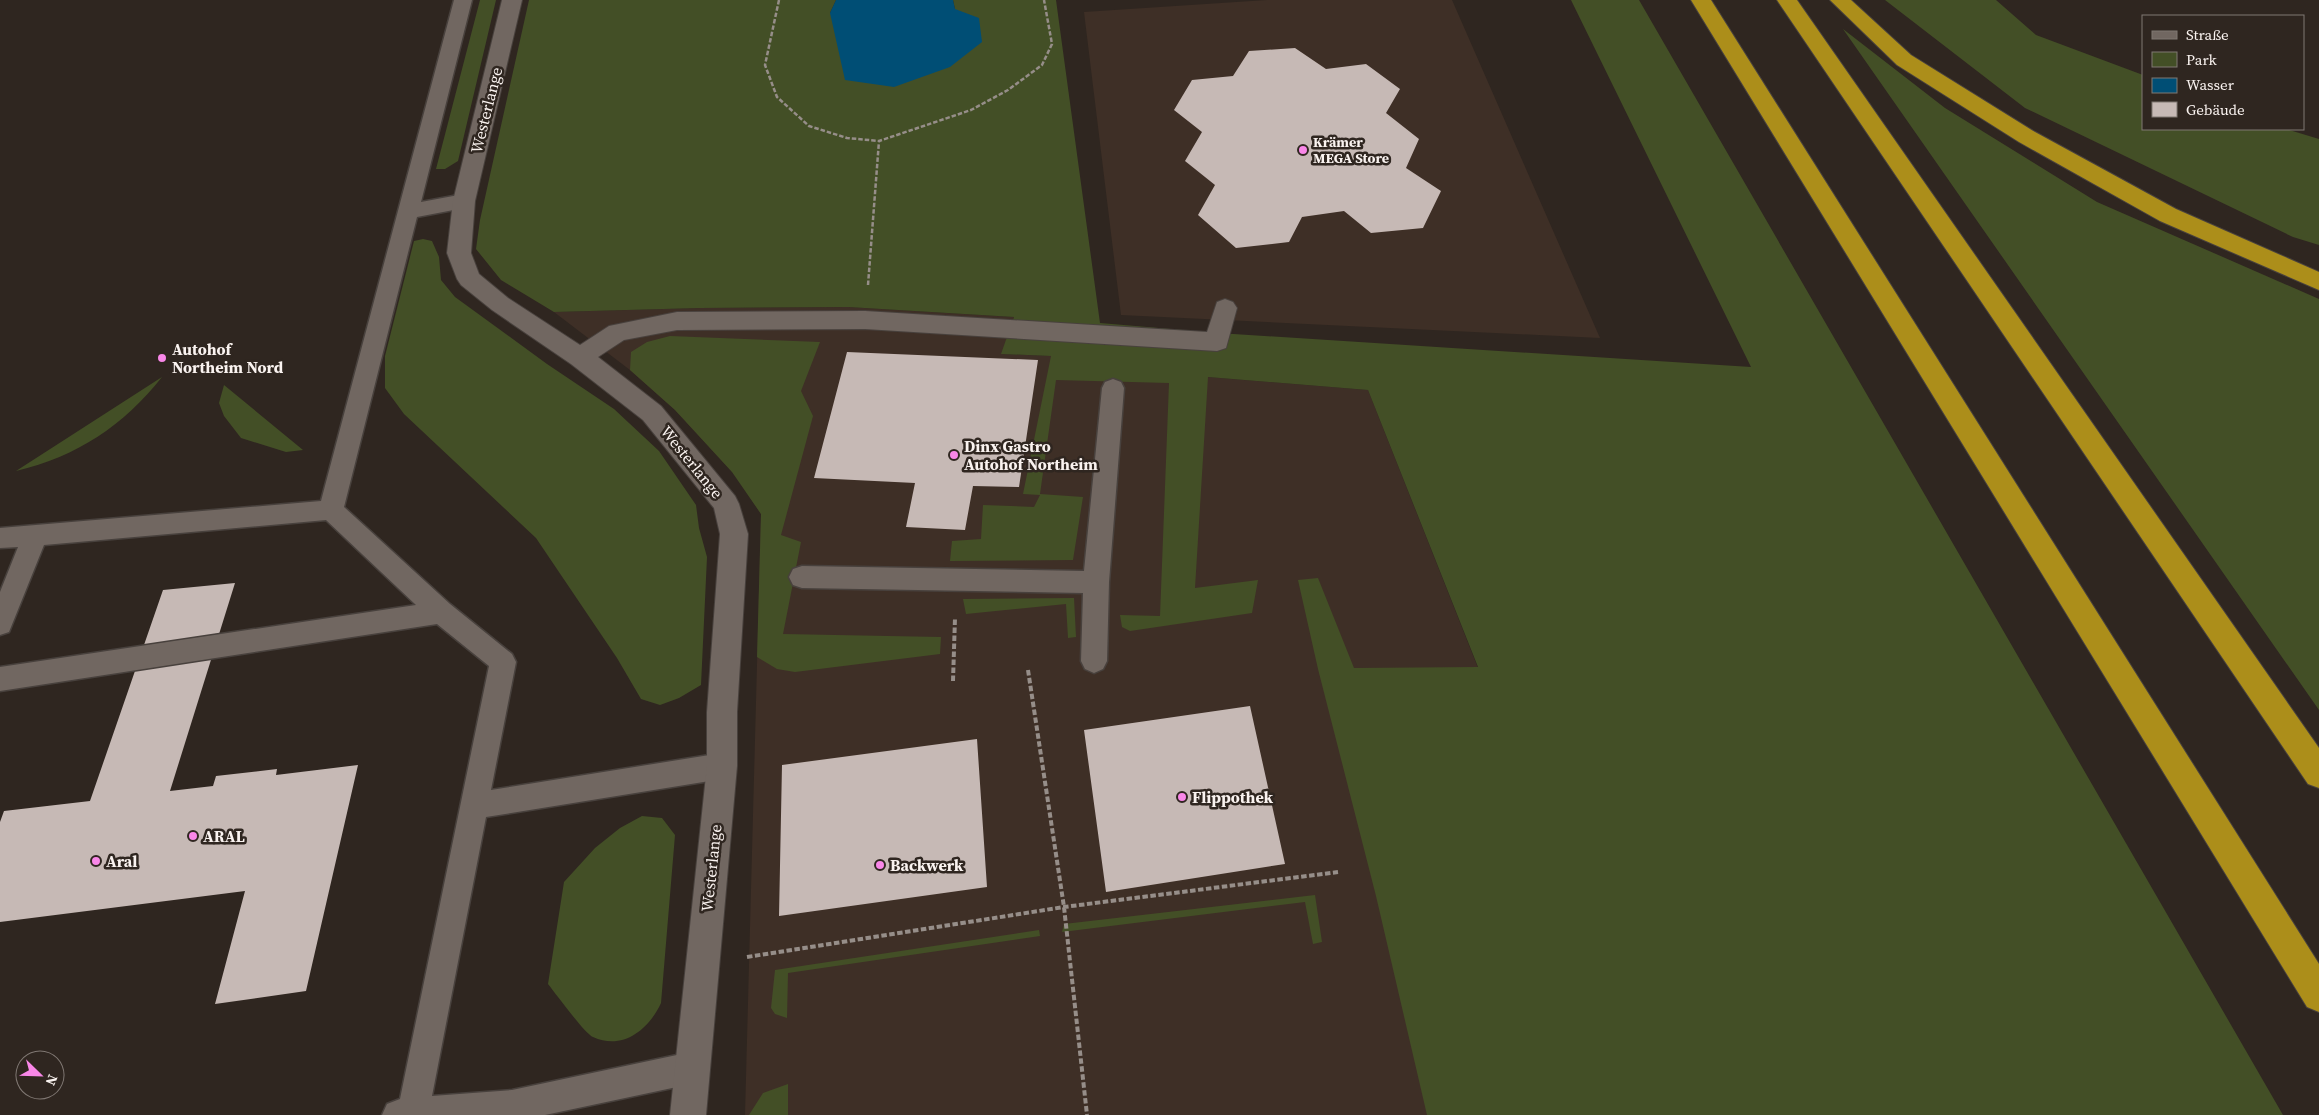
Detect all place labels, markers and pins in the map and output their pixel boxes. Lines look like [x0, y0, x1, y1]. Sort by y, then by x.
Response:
place label: Krämer MEGA Store [1313, 132, 1389, 168]
marker: Krämer MEGA Store [1297, 144, 1309, 156]
place label: Autohof Northeim Nord [172, 338, 284, 378]
marker: Autohof Northeim Nord [156, 352, 168, 364]
place label: Dinx Gastro Autohof Northeim [964, 435, 1098, 475]
marker: Dinx Gastro Autohof Northeim [948, 449, 960, 461]
place label: Flippothek [1192, 786, 1274, 808]
marker: Flippothek [1176, 791, 1188, 803]
place label: ARAL [203, 825, 245, 847]
marker: ARAL [187, 830, 199, 842]
place label: Aral [106, 850, 138, 872]
place label: Backwerk [890, 854, 964, 876]
marker: Aral [90, 855, 102, 867]
marker: Backwerk [874, 859, 886, 871]

